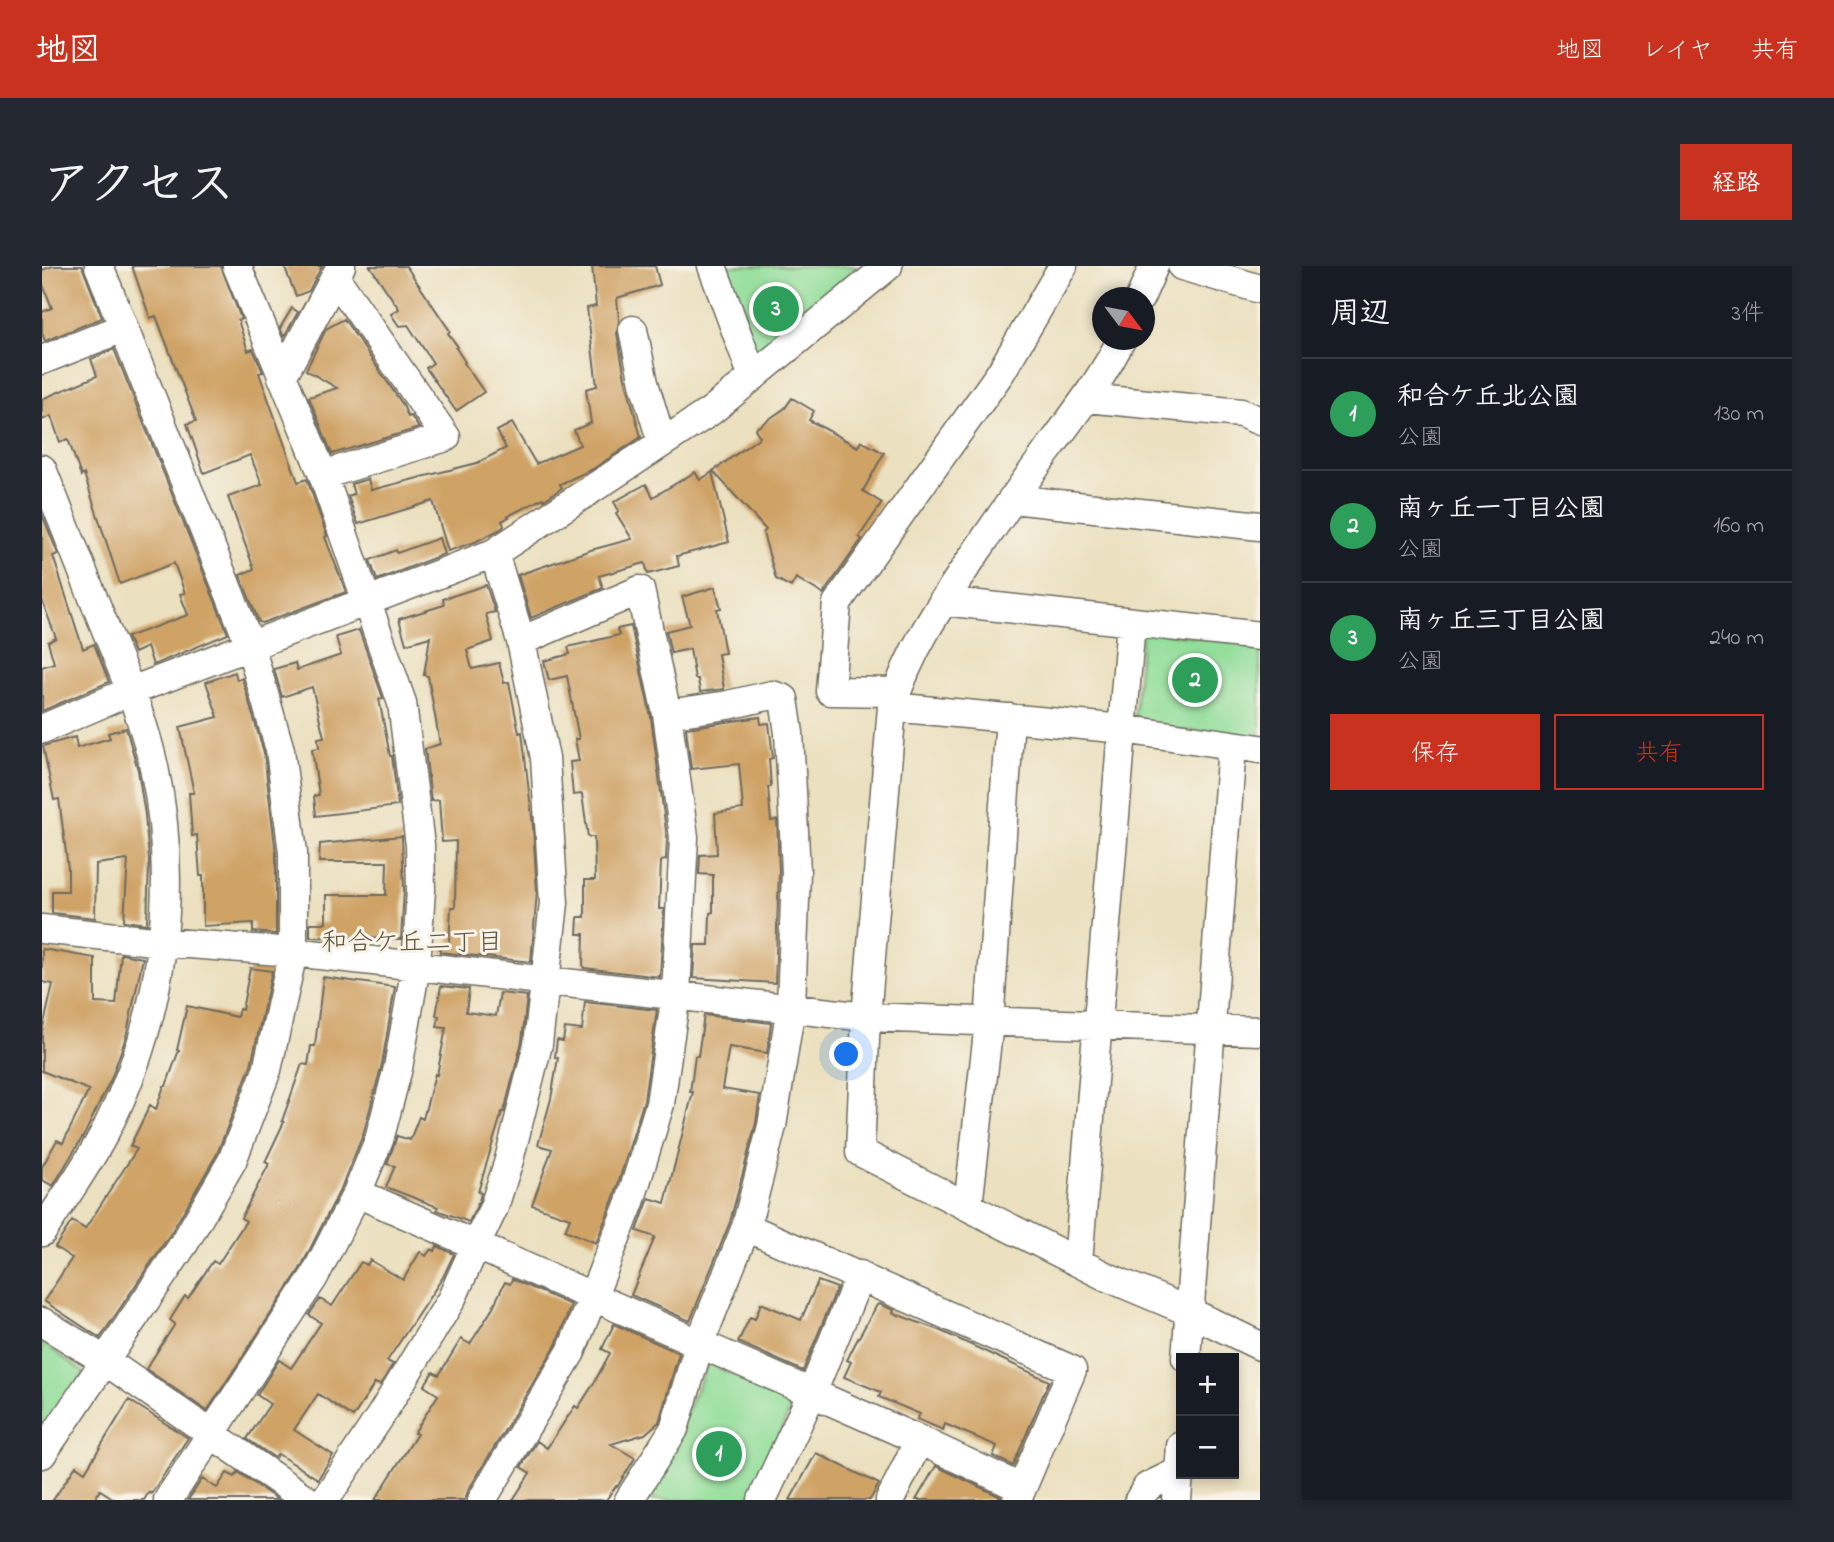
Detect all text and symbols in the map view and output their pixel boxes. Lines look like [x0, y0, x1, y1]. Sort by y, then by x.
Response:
text: 地図 [35, 28, 101, 76]
text: 地図 [1556, 34, 1604, 69]
text: レイヤ [1642, 34, 1713, 69]
text: 共有 [1751, 34, 1799, 69]
button: 経路 [1680, 144, 1792, 220]
text: アクセス [42, 151, 235, 223]
pin: 3 [753, 283, 799, 335]
north arrow [1092, 287, 1155, 350]
text: 周辺 [1330, 293, 1390, 337]
text: 3件 [1732, 298, 1764, 331]
text: 和合ケ丘北公園 [1397, 379, 1579, 417]
text: 1 [1349, 398, 1357, 431]
text: 130 m [1714, 398, 1764, 431]
text: 公園 [1397, 422, 1443, 455]
text: 南ヶ丘一丁目公園 [1397, 491, 1605, 529]
text: 2 [1347, 510, 1359, 543]
text: 160 m [1713, 510, 1764, 543]
text: 公園 [1397, 534, 1443, 567]
text: 南ヶ丘三丁目公園 [1397, 603, 1605, 641]
text: 3 [1348, 622, 1358, 655]
text: 240 m [1710, 622, 1764, 655]
text: 公園 [1397, 646, 1443, 679]
pin: 2 [1172, 654, 1218, 706]
button: 保存 [1330, 714, 1540, 790]
button: 共有 [1554, 714, 1764, 790]
district label: 和合ケ丘二丁目 [321, 925, 503, 963]
your location [829, 1037, 863, 1071]
map controls [1176, 1353, 1239, 1479]
button: + [1176, 1353, 1239, 1416]
button: − [1176, 1416, 1239, 1479]
pin: 1 [696, 1428, 742, 1480]

